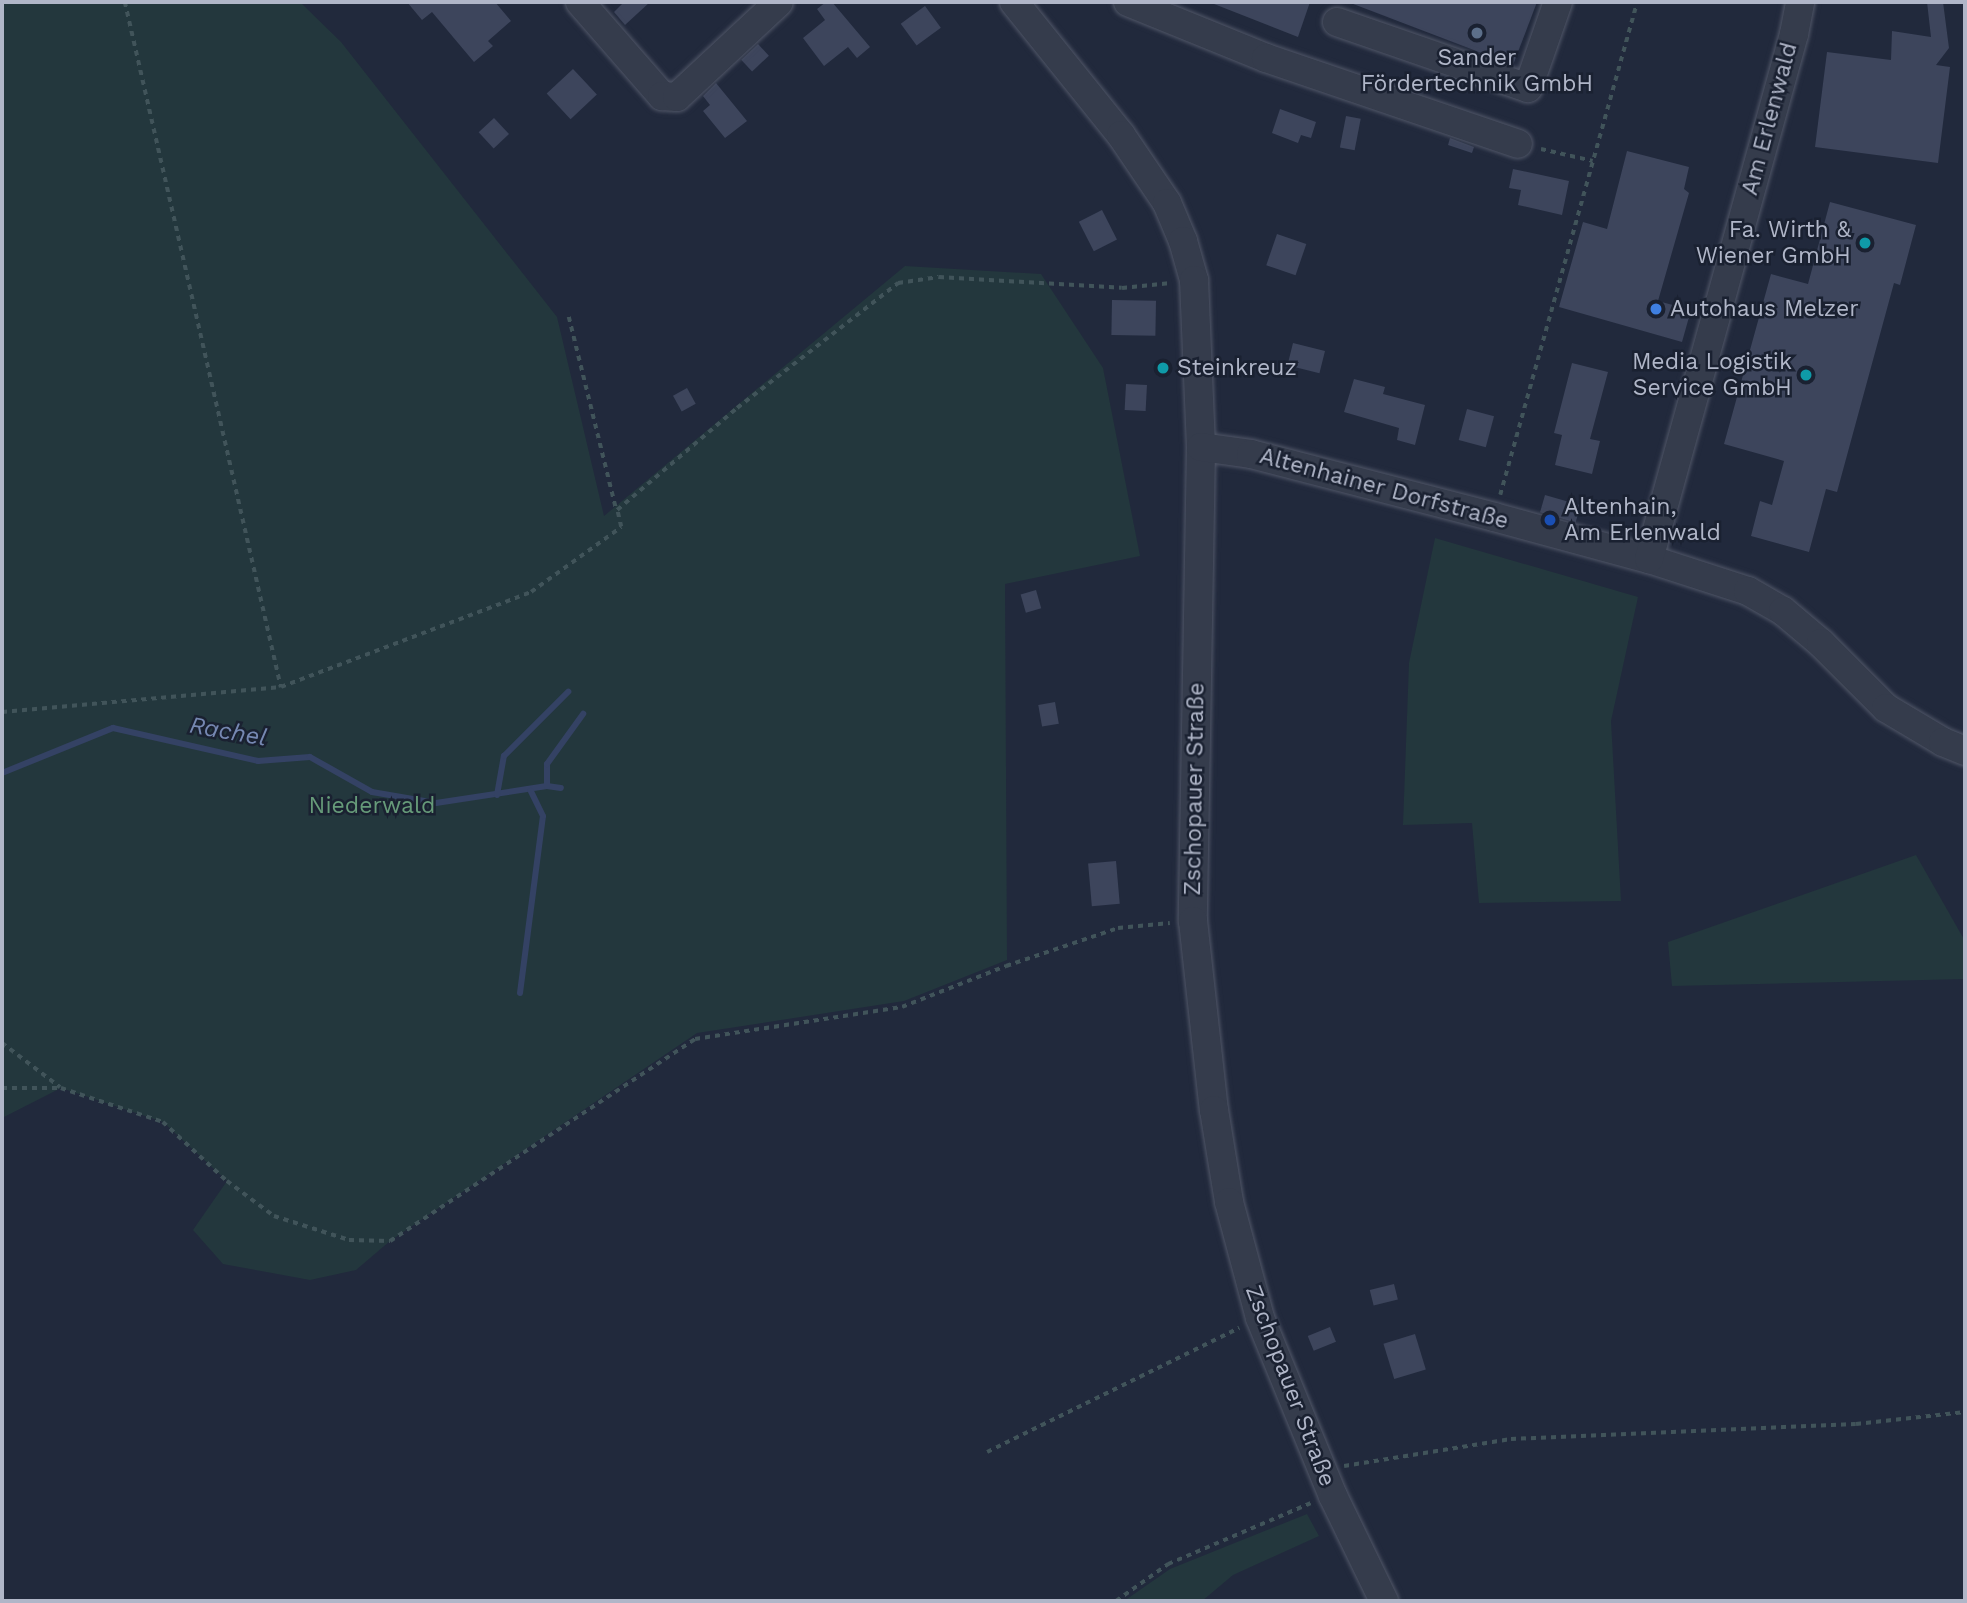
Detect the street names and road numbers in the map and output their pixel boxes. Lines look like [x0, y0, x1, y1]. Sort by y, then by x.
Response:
street label: Am Erlenwald [1736, 40, 1804, 198]
street label: Altenhainer Dorfstraße [1256, 442, 1512, 536]
street label: Zschopauer Straße [1179, 682, 1211, 896]
street label: Zschopauer Straße [1239, 1281, 1341, 1491]

